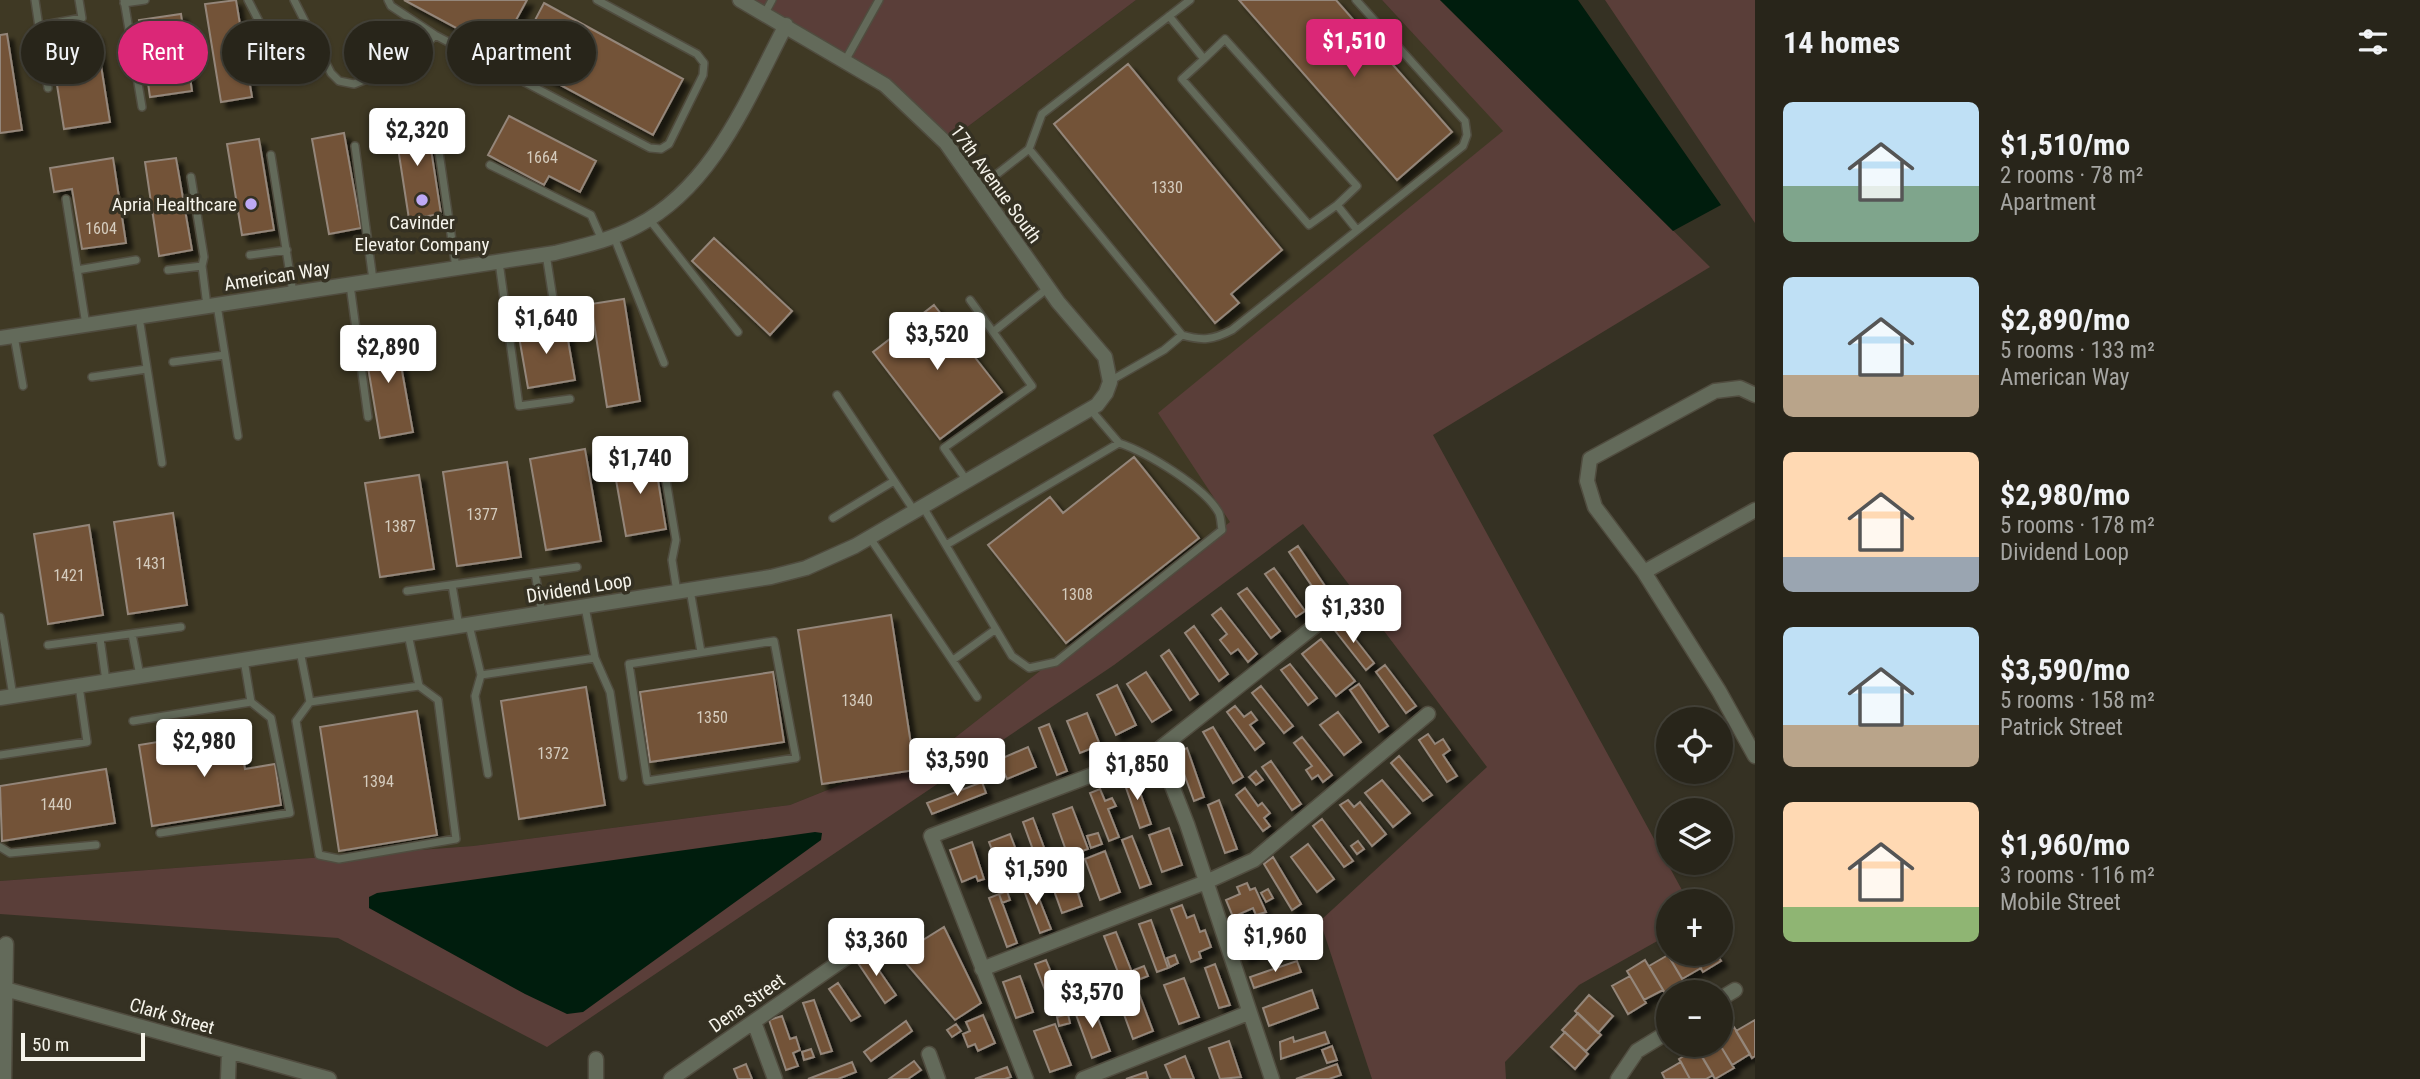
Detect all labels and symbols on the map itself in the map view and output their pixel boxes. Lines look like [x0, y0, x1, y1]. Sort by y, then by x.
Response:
pin: $1,510 [1297, 20, 1411, 79]
pin: $2,320 [360, 108, 474, 168]
street label: 17th Avenue South [945, 120, 1047, 248]
house number: 1664 [526, 148, 558, 167]
house number: 1330 [1151, 178, 1183, 197]
marker: Cavinder Elevator Company [414, 192, 430, 208]
place label: Apria Healthcare [112, 193, 237, 216]
marker: Apria Healthcare [243, 196, 259, 212]
place label: Cavinder Elevator Company [354, 211, 490, 256]
house number: 1604 [85, 219, 117, 238]
street label: American Way [222, 256, 332, 296]
pin: $1,640 [489, 296, 603, 356]
pin: $3,520 [880, 312, 994, 372]
pin: $2,890 [331, 326, 445, 385]
pin: $1,740 [583, 436, 697, 496]
house number: 1377 [466, 505, 498, 524]
house number: 1387 [384, 517, 416, 536]
house number: 1431 [135, 554, 167, 573]
house number: 1421 [53, 566, 85, 585]
street label: Dividend Loop [525, 568, 633, 608]
house number: 1308 [1061, 585, 1093, 604]
pin: $1,330 [1296, 586, 1410, 645]
house number: 1340 [841, 691, 873, 710]
house number: 1350 [696, 708, 728, 727]
pin: $2,980 [147, 720, 261, 779]
pin: $3,590 [900, 738, 1014, 798]
pin: $1,850 [1080, 742, 1194, 802]
house number: 1372 [537, 744, 569, 763]
house number: 1394 [362, 772, 394, 791]
house number: 1440 [40, 795, 72, 814]
pin: $1,590 [979, 848, 1093, 907]
pin: $1,960 [1218, 914, 1332, 974]
pin: $3,360 [819, 918, 933, 978]
street label: Dena Street [705, 969, 789, 1037]
pin: $3,570 [1035, 970, 1149, 1030]
street label: Clark Street [127, 993, 217, 1039]
scale bar [21, 1030, 145, 1062]

